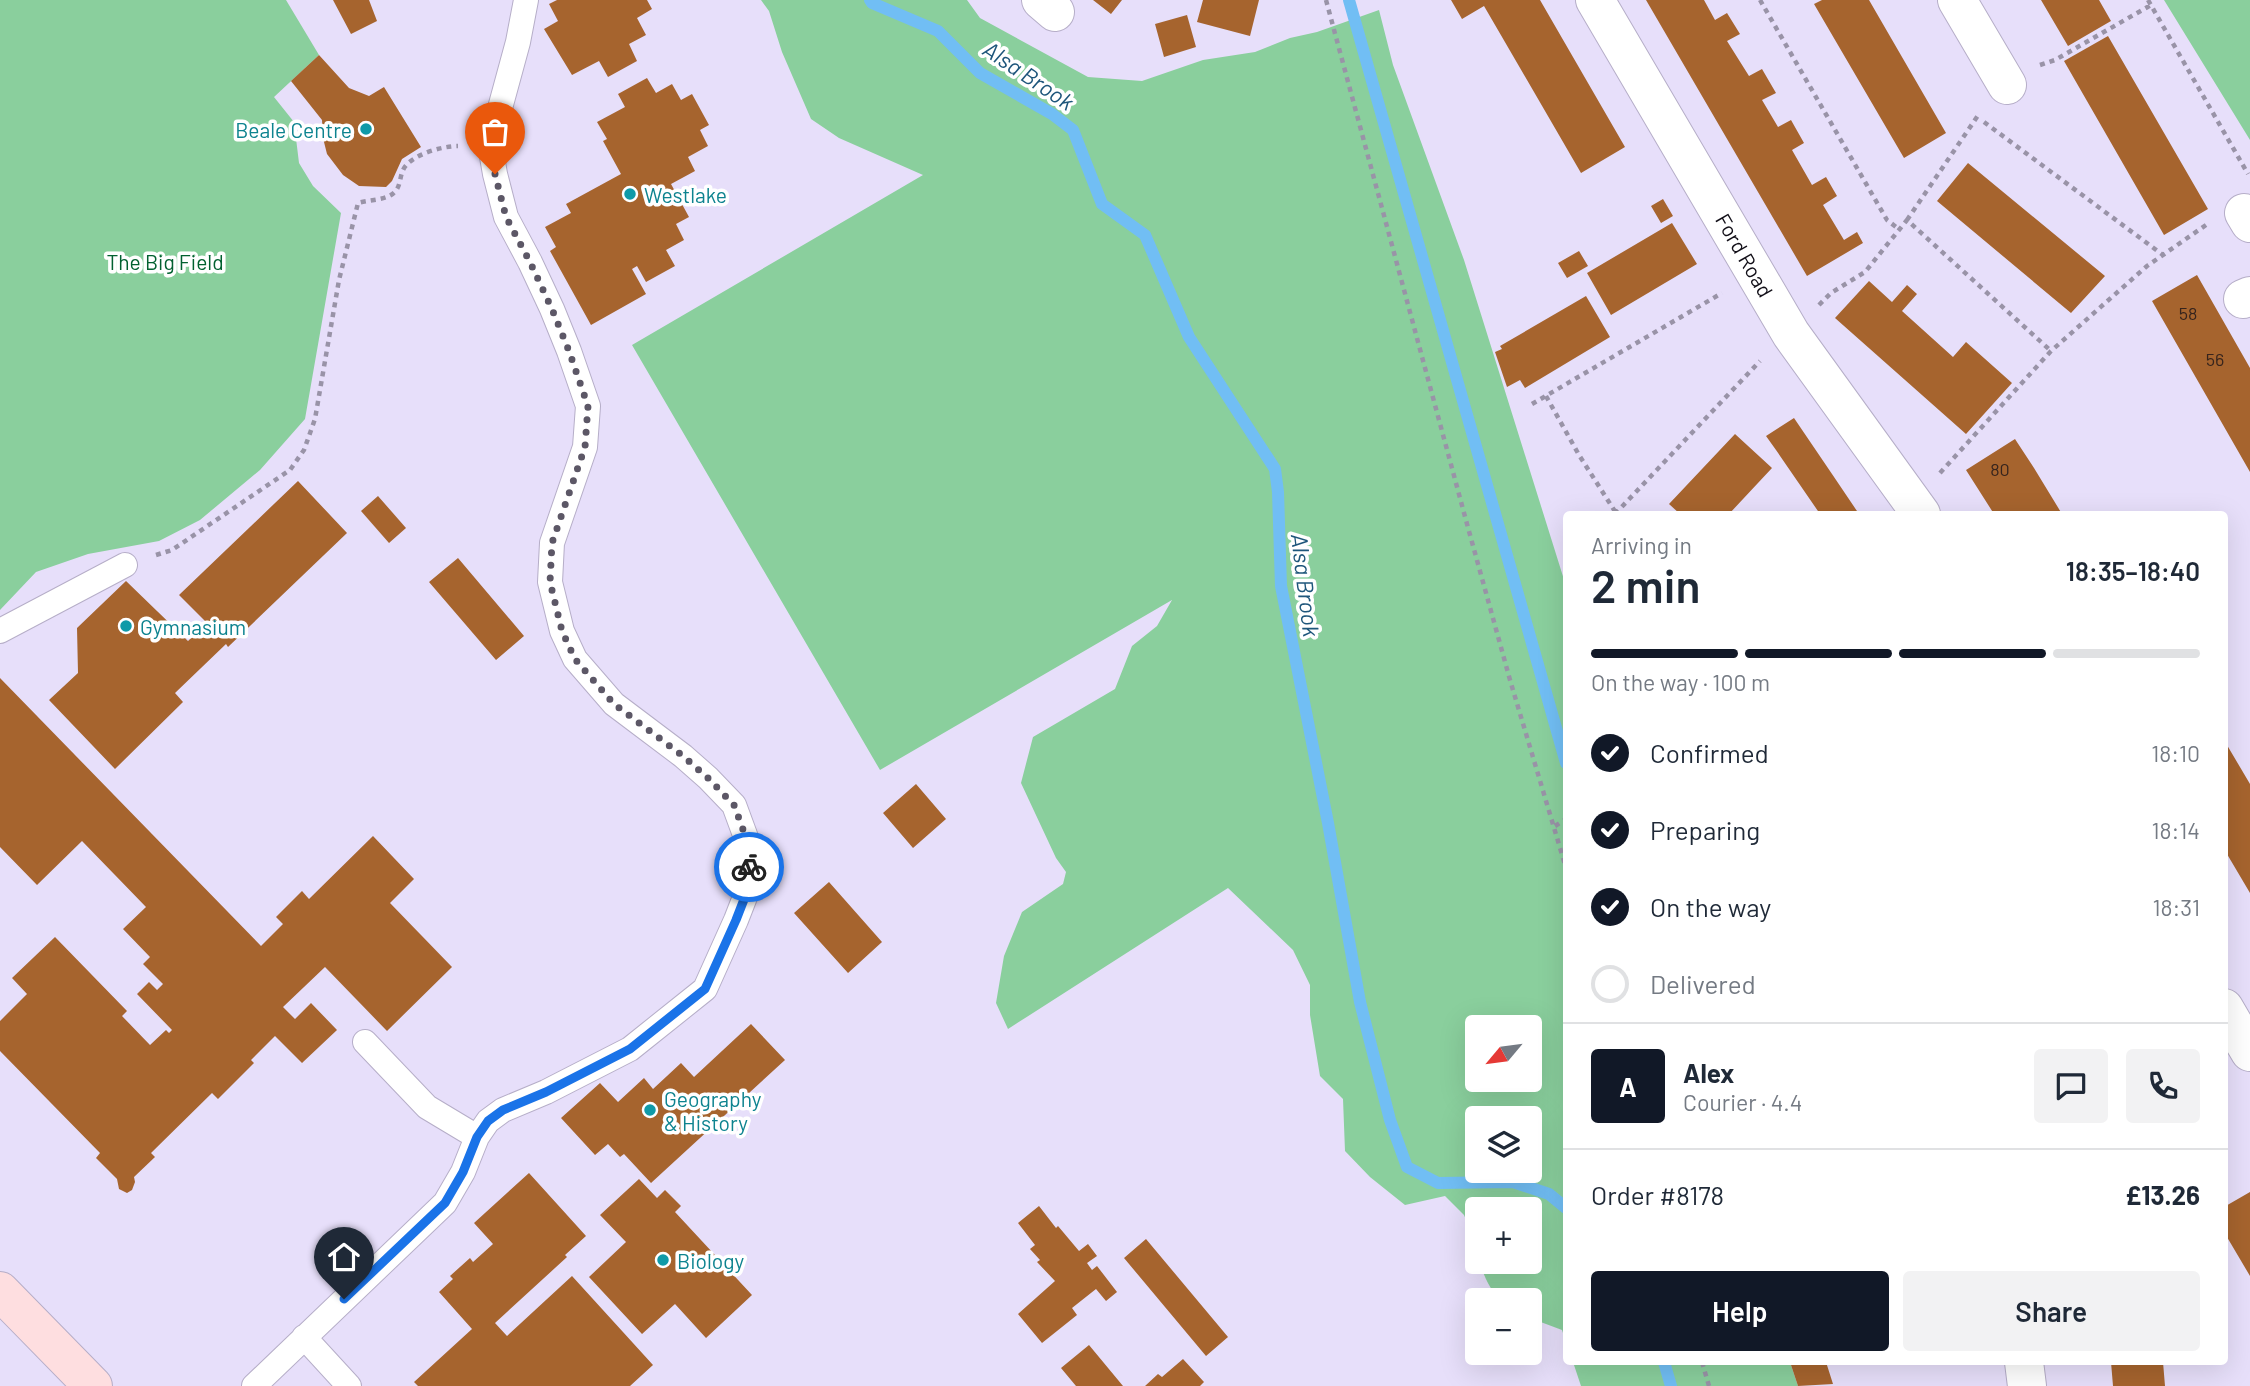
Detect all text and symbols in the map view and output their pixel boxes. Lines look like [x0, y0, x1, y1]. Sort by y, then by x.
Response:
water label: Alsa Brook [978, 34, 1080, 116]
pin [465, 102, 525, 174]
icon: bag [476, 113, 514, 151]
place label: Beale Centre [235, 117, 352, 142]
marker: Beale Centre [358, 121, 374, 137]
place label: Westlake [644, 182, 727, 207]
marker: Westlake [622, 186, 638, 202]
street label: Ford Road [1711, 209, 1779, 301]
park label: The Big Field [106, 249, 224, 274]
house number: 58 [2179, 302, 2197, 324]
house number: 56 [2206, 348, 2224, 370]
house number: 80 [1990, 458, 2010, 480]
text: Arriving in [1591, 531, 1692, 559]
water label: Alsa Brook [1286, 532, 1326, 638]
text: 18:35–18:40 [2066, 555, 2200, 586]
text: 2 min [1591, 557, 1700, 612]
place label: Gymnasium [140, 614, 246, 639]
marker: Gymnasium [118, 618, 134, 634]
text: On the way · 100 m [1591, 668, 1770, 696]
icon: check [1591, 734, 1629, 772]
text: Confirmed [1650, 737, 1769, 768]
text: 18:10 [2151, 739, 2200, 767]
icon: check [1591, 811, 1629, 849]
text: Preparing [1650, 814, 1760, 845]
text: 18:14 [2151, 816, 2200, 844]
courier [714, 832, 784, 902]
icon: bike [730, 848, 768, 886]
icon: check [1591, 888, 1629, 926]
text: On the way [1650, 891, 1771, 922]
text: 18:31 [2152, 893, 2200, 921]
text: Delivered [1650, 968, 1756, 999]
north arrow [1465, 1015, 1542, 1092]
map controls [1465, 1015, 1542, 1365]
button: chat [2034, 1049, 2108, 1123]
button: phone [2126, 1049, 2200, 1123]
text: Alex [1683, 1057, 1734, 1088]
text: A [1619, 1071, 1637, 1102]
place label: Geography & History [664, 1086, 762, 1135]
text: Courier · 4.4 [1683, 1088, 1802, 1116]
marker: Geography & History [642, 1102, 658, 1118]
button: layers [1465, 1106, 1542, 1183]
text: Order #8178 [1591, 1179, 1724, 1210]
text: £13.26 [2125, 1179, 2200, 1210]
button: + [1465, 1197, 1542, 1274]
pin [314, 1227, 374, 1299]
icon: home [325, 1238, 363, 1276]
place label: Biology [677, 1248, 744, 1273]
marker: Biology [655, 1252, 671, 1268]
button: Help [1591, 1271, 1889, 1351]
button: Share [1903, 1271, 2200, 1351]
button: − [1465, 1288, 1542, 1365]

